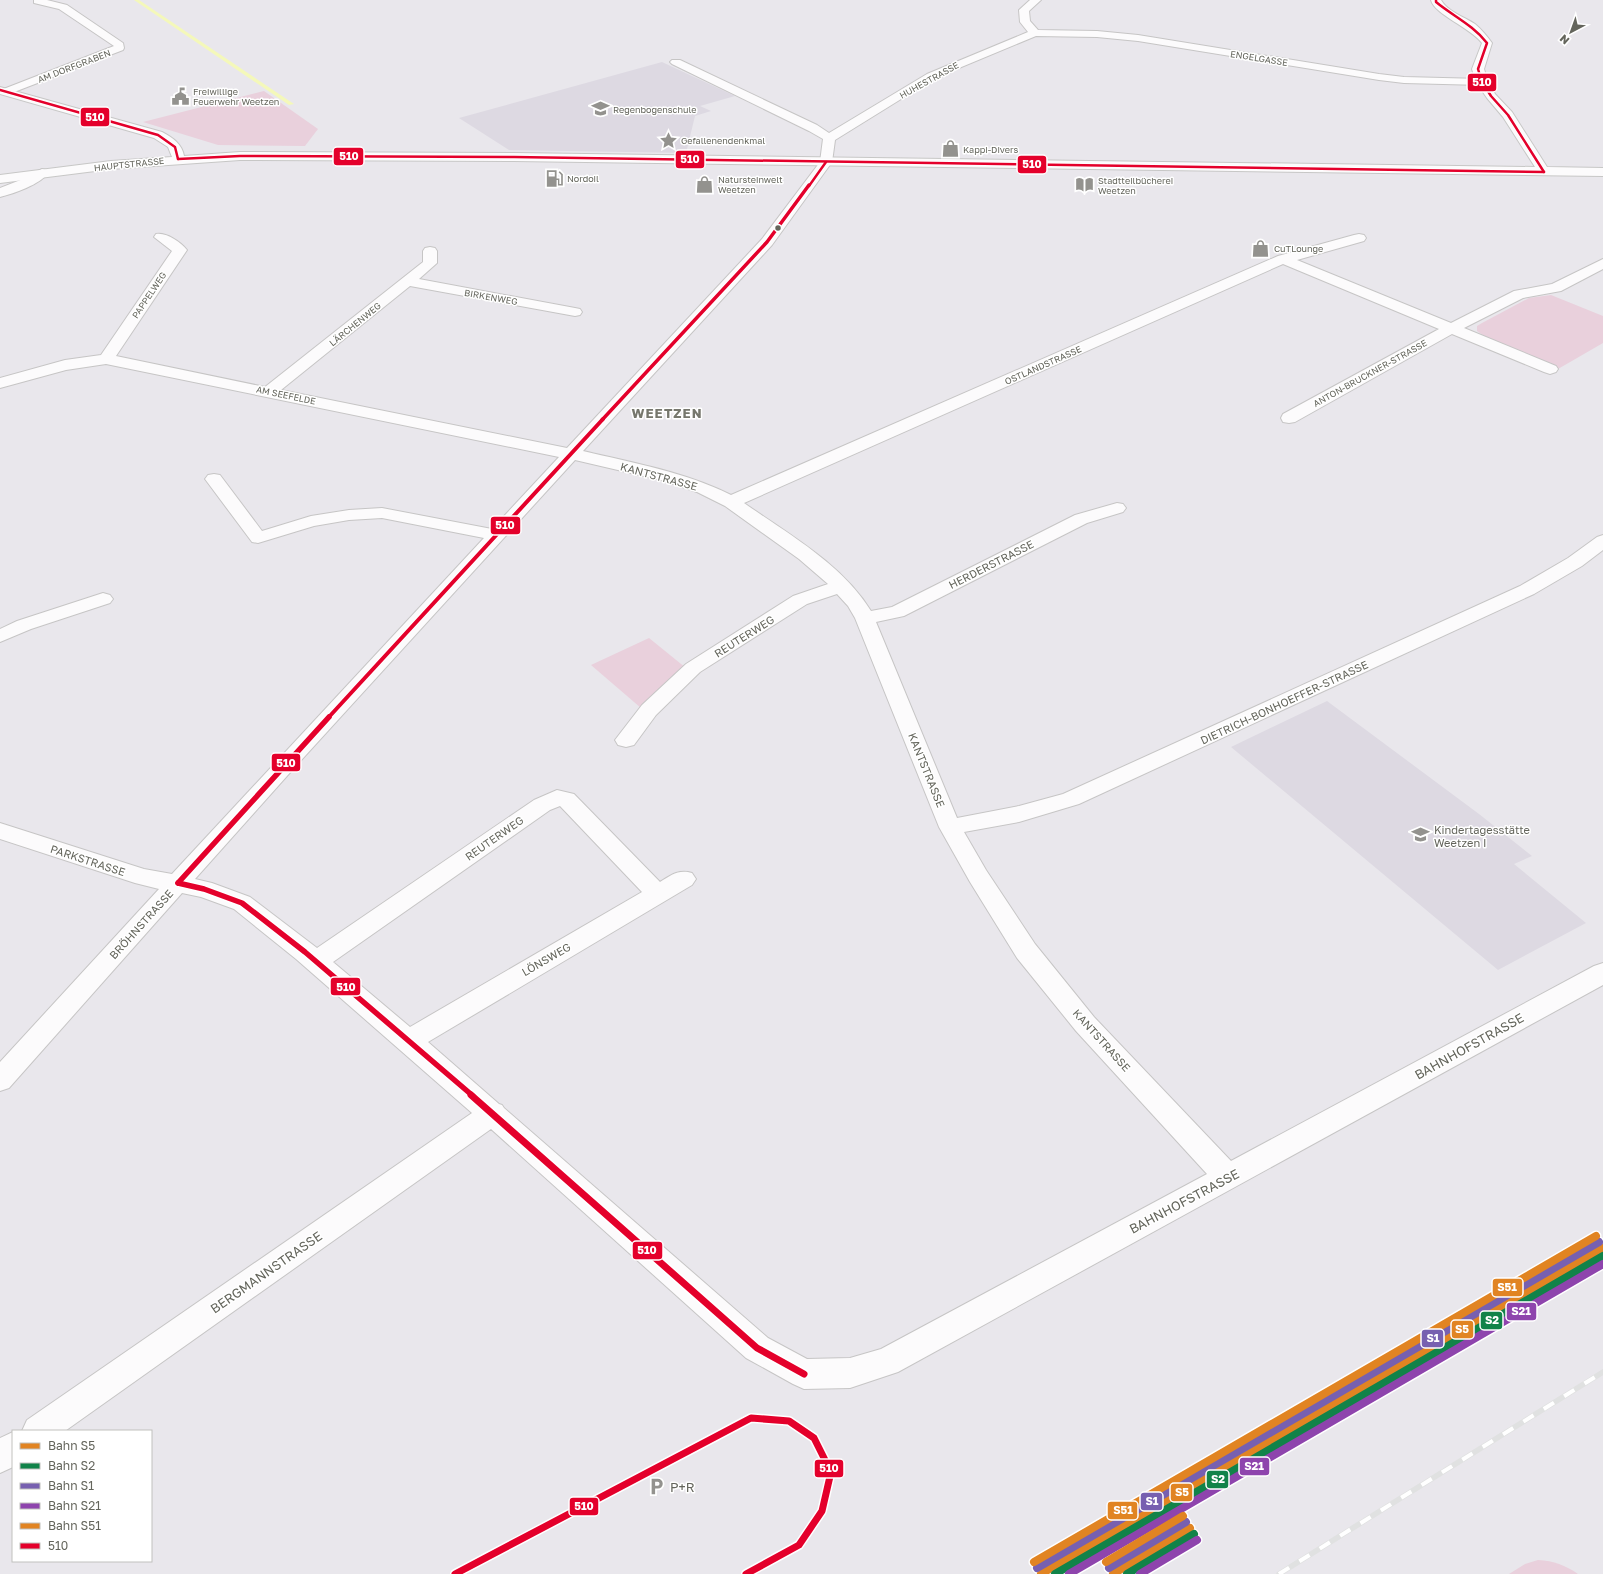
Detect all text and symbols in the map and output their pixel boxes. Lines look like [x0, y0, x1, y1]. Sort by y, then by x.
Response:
north arrow [1551, 12, 1591, 52]
text: N [1557, 32, 1572, 48]
street label: AM DORFGRABEN [36, 47, 112, 85]
street label: ENGELGASSE [1229, 48, 1289, 68]
street label: HUHESTRASSE [897, 59, 961, 101]
line badge: 510 [1467, 73, 1497, 92]
text: 510 [1472, 75, 1492, 88]
public building icon: Freiwillige Feuerwehr Weetzen [170, 86, 190, 106]
place label: Freiwillige Feuerwehr Weetzen [193, 86, 279, 107]
school or university icon: Regenbogenschule [590, 99, 610, 119]
place label: Regenbogenschule [613, 104, 696, 115]
line badge: 510 [80, 107, 110, 127]
text: 510 [85, 110, 105, 123]
place icon: Gefallenendenkmal [658, 130, 678, 150]
place label: Gefallenendenkmal [681, 135, 765, 146]
shop icon: Kappi-Divers [940, 139, 960, 159]
place label: Kappi-Divers [963, 144, 1018, 155]
line badge: 510 [333, 147, 364, 166]
text: 510 [339, 149, 359, 162]
line badge: 510 [675, 150, 705, 169]
text: 510 [680, 152, 700, 165]
street label: HAUPTSTRASSE [93, 155, 165, 173]
line badge: 510 [1017, 155, 1047, 174]
text: 510 [1022, 157, 1042, 170]
fuel station icon: Nordoil [544, 168, 564, 188]
place label: Nordoil [567, 173, 599, 184]
shop icon: Natursteinwelt Weetzen [695, 174, 715, 194]
place label: Natursteinwelt Weetzen [718, 174, 783, 195]
library icon: Stadtteilbücherei Weetzen [1075, 175, 1095, 195]
place label: Stadtteilbücherei Weetzen [1098, 175, 1173, 196]
unlabelled marker [773, 223, 783, 233]
shop icon: CuTLounge [1251, 238, 1271, 258]
place label: CuTLounge [1274, 243, 1323, 254]
street label: PAPPELWEG [129, 270, 169, 320]
street label: BIRKENWEG [463, 287, 519, 307]
street label: LÄRCHENWEG [327, 300, 383, 348]
street label: ANTON-BRUCKNER-STRASSE [1311, 337, 1429, 409]
street label: OSTLANDSTRASSE [1003, 343, 1083, 387]
street label: AM SEEFELDE [255, 383, 317, 407]
district label: WEETZEN [631, 405, 703, 421]
street label: KANTSTRASSE [619, 459, 699, 493]
line badge: 510 [490, 516, 521, 535]
text: 510 [495, 518, 515, 531]
street label: HERDERSTRASSE [946, 537, 1036, 591]
street label: REUTERWEG [712, 612, 777, 660]
street label: DIETRICH-BONHOEFFER-STRASSE [1198, 657, 1370, 747]
street label: KANTSTRASSE [906, 731, 948, 810]
line badge: 510 [271, 753, 301, 772]
text: 510 [276, 756, 296, 769]
street label: REUTERWEG [462, 813, 526, 863]
place label: Kindertagesstätte Weetzen I [1434, 823, 1530, 849]
school or university icon: Kindertagesstätte Weetzen I [1411, 825, 1431, 845]
street label: PARKSTRASSE [49, 842, 127, 878]
street label: BRÖHNSTRASSE [106, 886, 176, 961]
street label: LÖNSWEG [519, 940, 573, 978]
line badge: 510 [330, 977, 361, 996]
text: 510 [336, 980, 356, 993]
street label: KANTSTRASSE [1071, 1006, 1134, 1074]
street label: BAHNHOFSTRASSE [1412, 1009, 1526, 1083]
street label: BAHNHOFSTRASSE [1126, 1165, 1242, 1237]
street label: BERGMANNSTRASSE [207, 1227, 325, 1317]
line badge: 510 [632, 1241, 663, 1260]
text: 510 [637, 1243, 657, 1256]
line badge: S51 [1492, 1278, 1523, 1297]
text: S51 [1497, 1280, 1517, 1293]
line badge: S21 [1506, 1302, 1537, 1321]
text: S21 [1511, 1304, 1531, 1317]
line badge: S2 [1480, 1311, 1503, 1330]
text: S2 [1485, 1313, 1499, 1326]
line badge: S5 [1451, 1320, 1474, 1339]
text: S5 [1455, 1322, 1469, 1335]
line badge: S1 [1421, 1329, 1444, 1348]
text: S1 [1426, 1331, 1440, 1344]
legend [12, 1430, 152, 1562]
text: Bahn S5 [48, 1438, 95, 1453]
line badge: S21 [1239, 1457, 1270, 1476]
text: Bahn S2 [48, 1458, 95, 1473]
line badge: 510 [814, 1459, 844, 1478]
text: S21 [1244, 1459, 1264, 1472]
text: 510 [819, 1461, 839, 1474]
line badge: S2 [1206, 1470, 1229, 1489]
text: S2 [1211, 1472, 1225, 1485]
parking icon: P+R [647, 1477, 667, 1497]
text: Bahn S1 [48, 1478, 94, 1493]
place label: P+R [670, 1479, 695, 1495]
line badge: S5 [1170, 1483, 1193, 1502]
text: S5 [1175, 1485, 1189, 1498]
line badge: S1 [1140, 1492, 1163, 1511]
text: S1 [1145, 1494, 1159, 1507]
line badge: 510 [569, 1497, 599, 1516]
text: Bahn S21 [48, 1498, 101, 1513]
text: 510 [574, 1499, 594, 1512]
line badge: S51 [1107, 1501, 1138, 1520]
text: S51 [1113, 1503, 1133, 1516]
text: Bahn S51 [48, 1518, 101, 1533]
text: 510 [48, 1538, 68, 1553]

